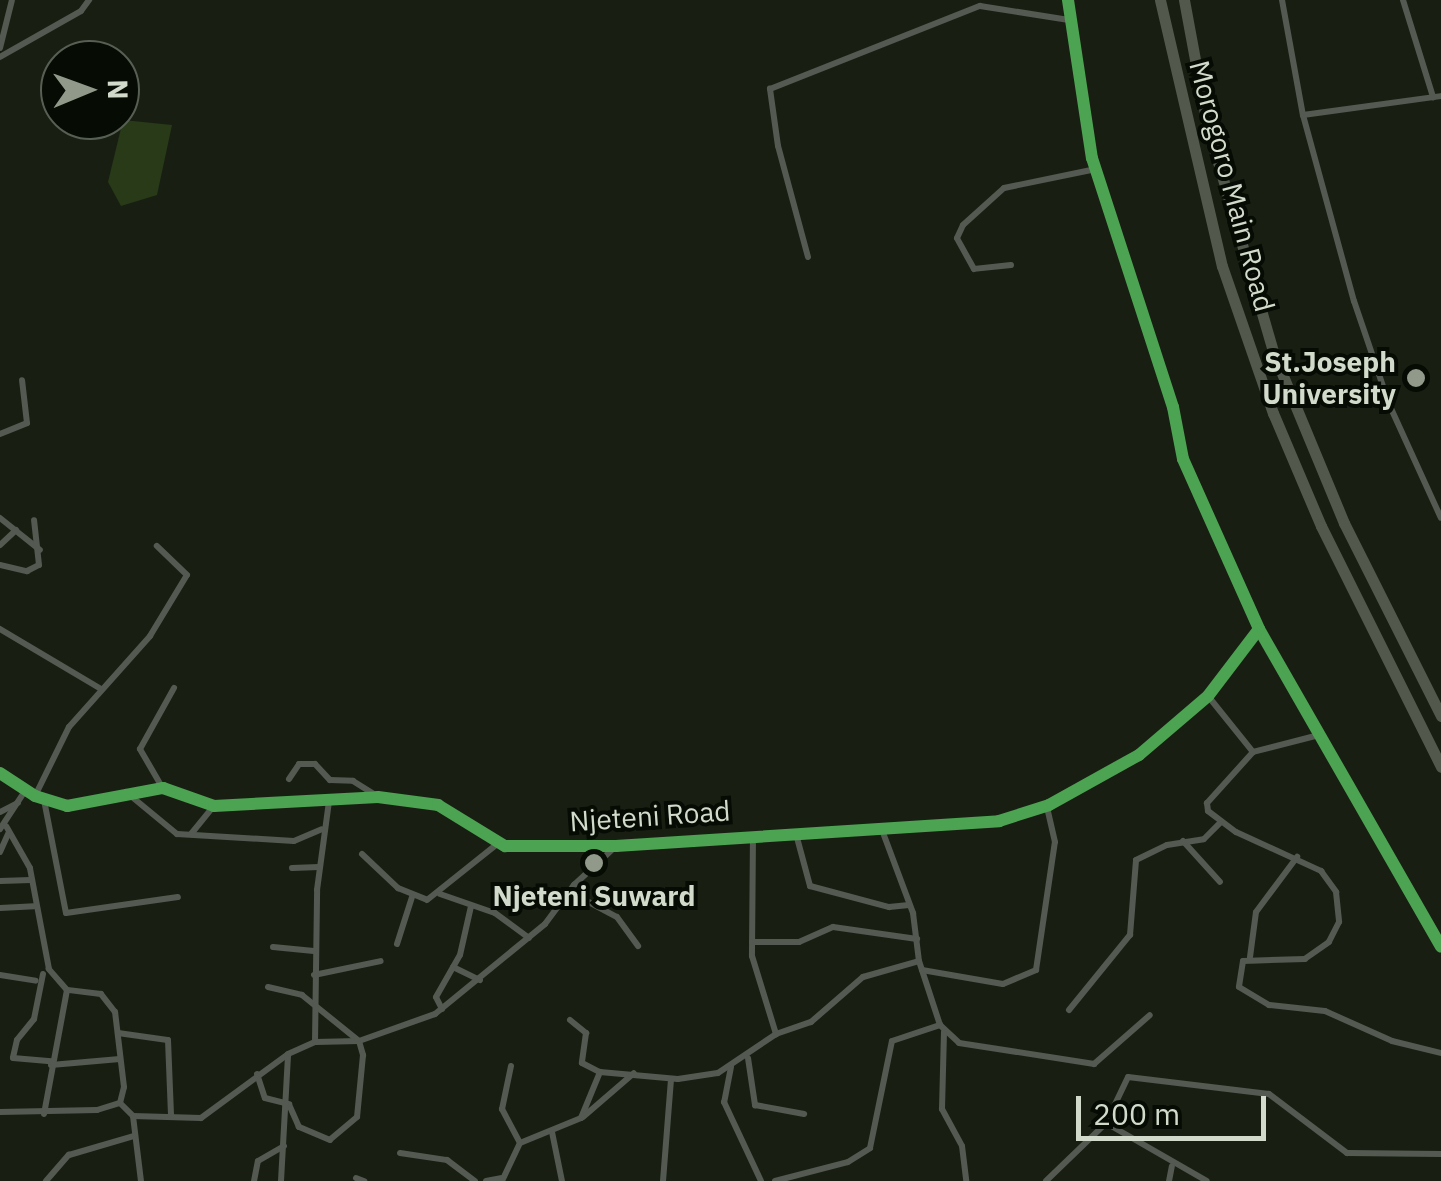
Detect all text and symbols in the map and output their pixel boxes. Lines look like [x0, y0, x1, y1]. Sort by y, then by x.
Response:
north arrow [40, 40, 140, 140]
street label: Morogoro Main Road [1182, 57, 1282, 315]
text: N [100, 79, 137, 100]
place label: St.Joseph University [1262, 345, 1396, 411]
marker: St.Joseph University [1405, 367, 1427, 389]
street label: Njeteni Road [568, 794, 732, 838]
marker: Njeteni Suward [583, 852, 605, 874]
place label: Njeteni Suward [492, 879, 696, 913]
scale bar [1081, 1076, 1271, 1138]
text: 200 m [1093, 1094, 1180, 1133]

